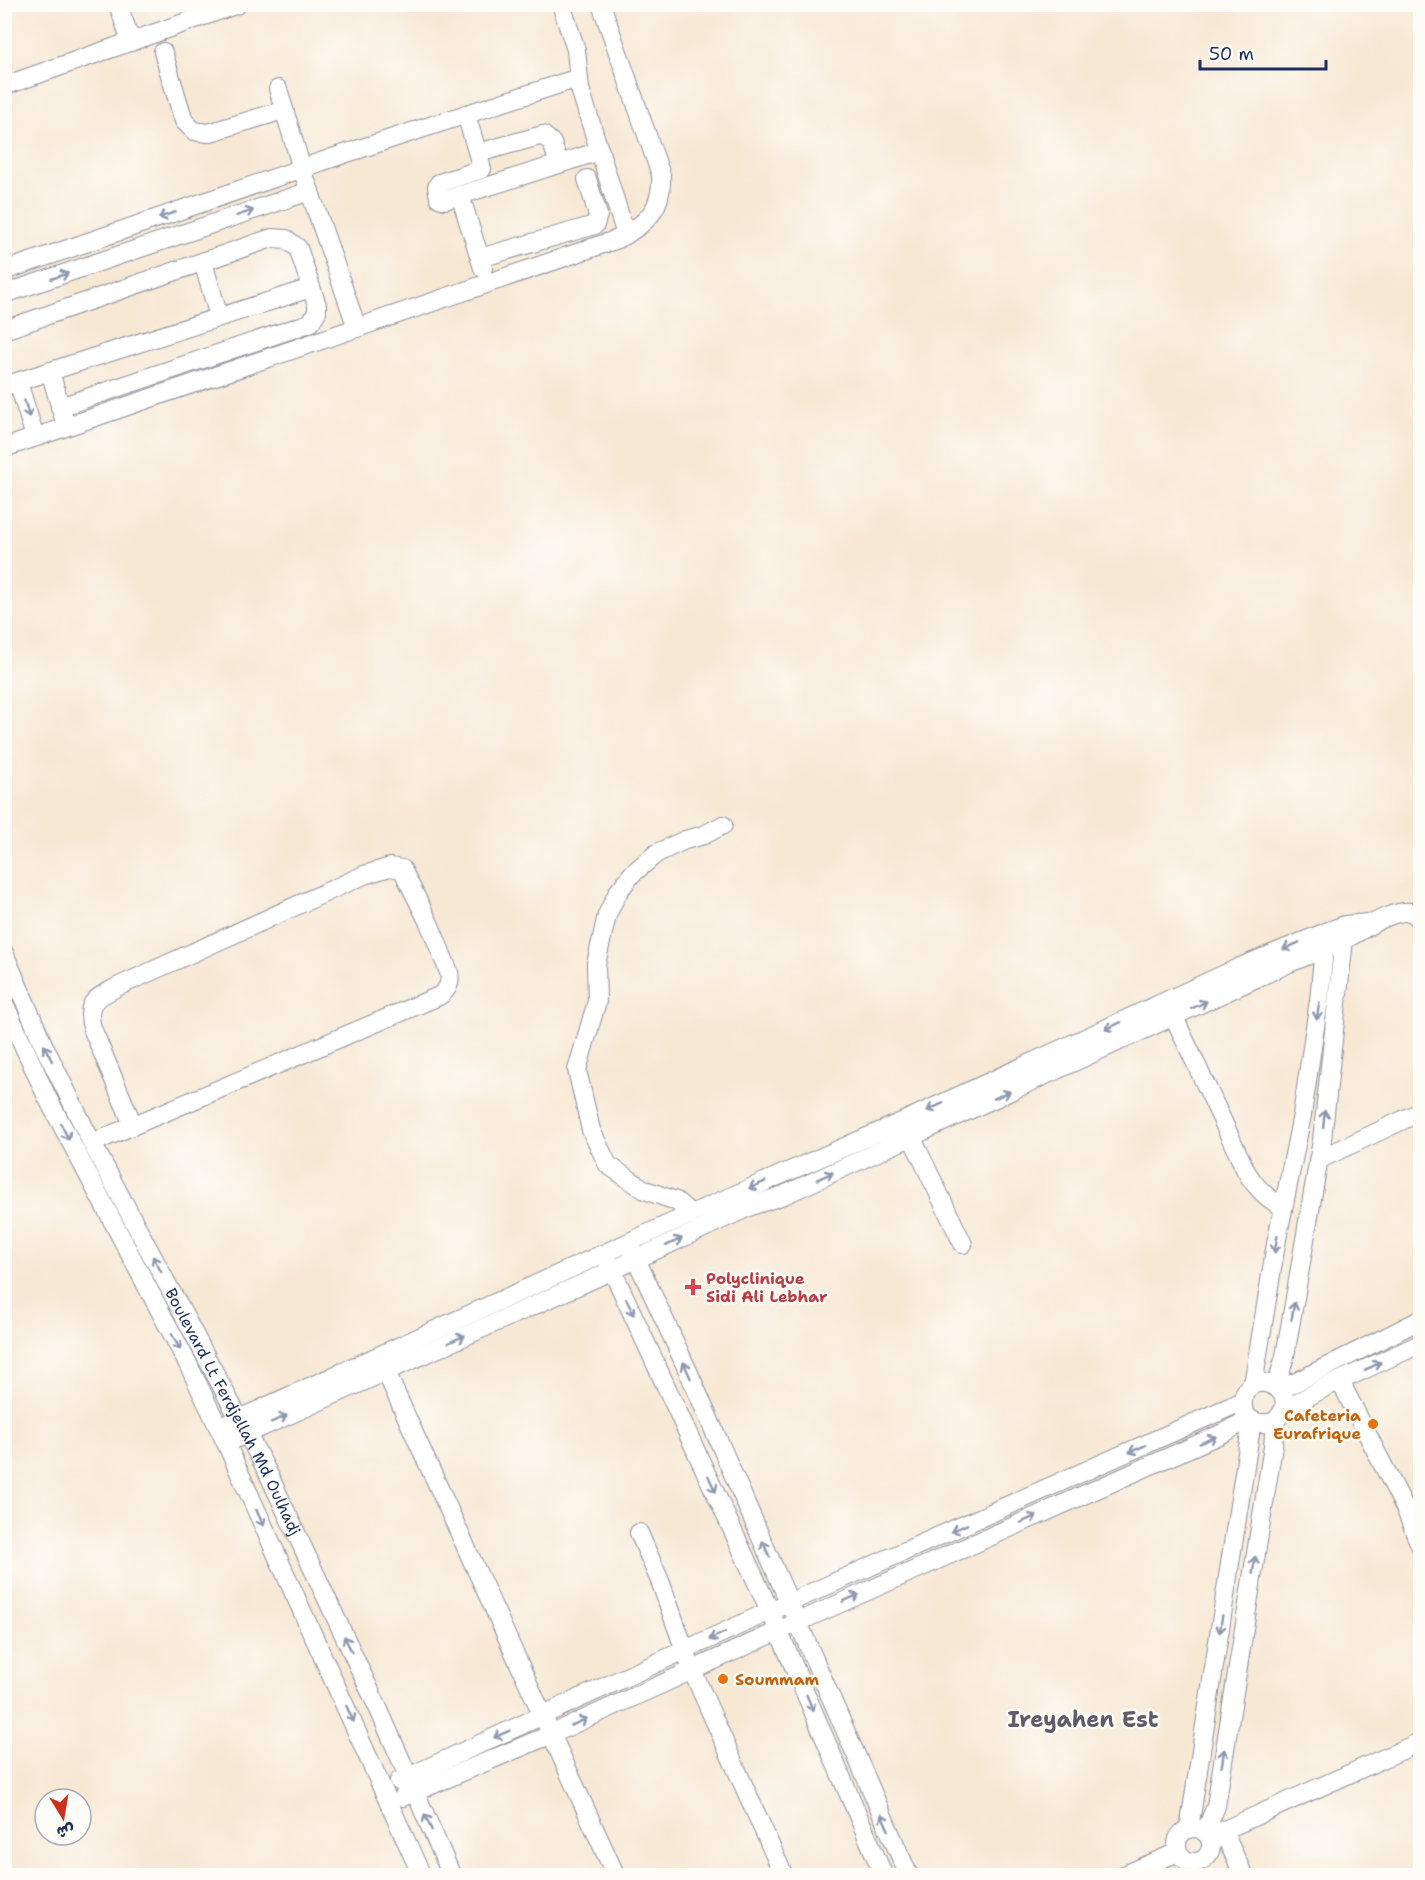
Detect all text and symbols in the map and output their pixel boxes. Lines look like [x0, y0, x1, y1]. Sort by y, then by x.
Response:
scale bar [1200, 33, 1326, 71]
text: 50 m [1209, 42, 1254, 66]
one-way arrow [235, 207, 254, 218]
one-way arrow [158, 210, 177, 221]
one-way arrow [50, 269, 69, 280]
one-way arrow [22, 399, 33, 418]
one-way arrow [1282, 941, 1300, 952]
one-way arrow [1189, 999, 1207, 1011]
one-way arrow [1312, 1000, 1323, 1020]
one-way arrow [1104, 1021, 1122, 1032]
one-way arrow [42, 1045, 53, 1063]
one-way arrow [993, 1089, 1011, 1100]
one-way arrow [927, 1102, 945, 1113]
one-way arrow [1319, 1109, 1330, 1129]
one-way arrow [60, 1123, 71, 1141]
one-way arrow [816, 1170, 834, 1181]
one-way arrow [748, 1180, 766, 1191]
one-way arrow [1270, 1233, 1281, 1253]
one-way arrow [664, 1236, 682, 1248]
one-way arrow [151, 1255, 162, 1273]
place label: Polyclinique Sidi Ali Lebhar [706, 1268, 828, 1307]
marker: Polyclinique Sidi Ali Lebhar [684, 1278, 702, 1296]
street label: Boulevard Lt Ferdjellah Md Oulhadj [161, 1284, 306, 1539]
one-way arrow [624, 1297, 636, 1315]
one-way arrow [1287, 1302, 1298, 1321]
one-way arrow [171, 1332, 182, 1350]
one-way arrow [448, 1333, 466, 1345]
one-way arrow [1364, 1359, 1382, 1371]
one-way arrow [681, 1362, 693, 1380]
place label: Cafeteria Eurafrique [1273, 1405, 1361, 1444]
one-way arrow [270, 1412, 288, 1424]
marker: Cafeteria Eurafrique [1366, 1417, 1380, 1431]
one-way arrow [1198, 1434, 1216, 1445]
one-way arrow [1129, 1444, 1147, 1455]
one-way arrow [706, 1474, 718, 1492]
one-way arrow [255, 1508, 266, 1526]
one-way arrow [1020, 1513, 1038, 1524]
one-way arrow [950, 1523, 968, 1534]
one-way arrow [759, 1540, 770, 1558]
one-way arrow [1249, 1556, 1260, 1575]
one-way arrow [842, 1592, 860, 1603]
one-way arrow [1215, 1614, 1226, 1634]
one-way arrow [709, 1630, 727, 1642]
one-way arrow [342, 1636, 354, 1654]
place label: Soummam [735, 1669, 820, 1690]
marker: Soummam [716, 1672, 730, 1686]
one-way arrow [805, 1694, 816, 1712]
one-way arrow [345, 1705, 356, 1723]
district label: Ireyahen Est [1008, 1705, 1159, 1734]
one-way arrow [570, 1715, 588, 1727]
one-way arrow [493, 1729, 511, 1740]
one-way arrow [1218, 1748, 1229, 1768]
north arrow [33, 1787, 93, 1847]
one-way arrow [421, 1814, 433, 1832]
one-way arrow [879, 1814, 891, 1832]
text: ش [55, 1819, 76, 1843]

